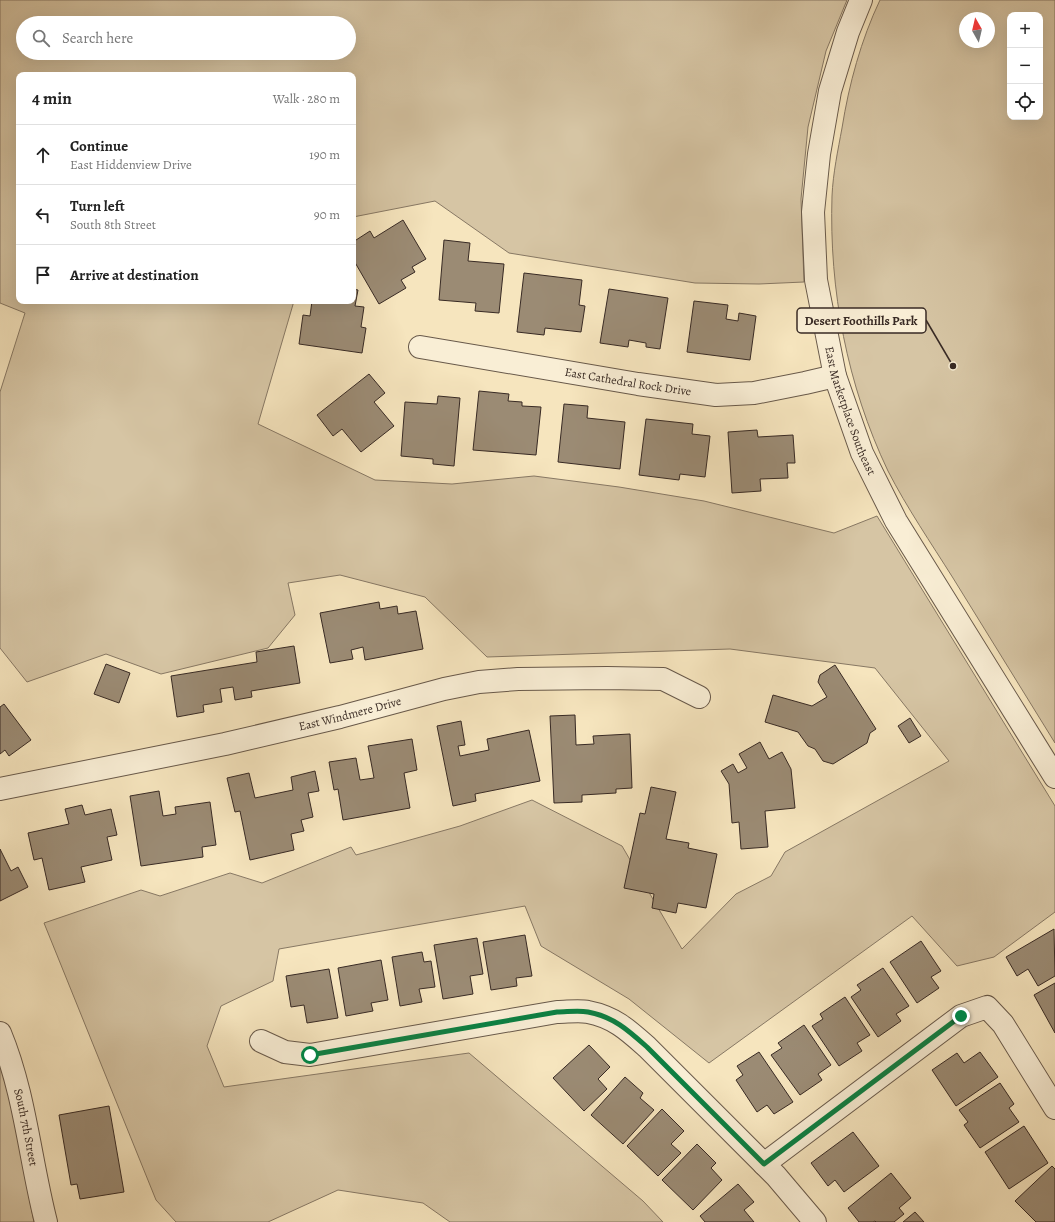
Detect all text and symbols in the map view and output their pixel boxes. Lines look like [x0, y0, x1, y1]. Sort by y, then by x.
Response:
north arrow [959, 12, 995, 48]
map controls [1007, 12, 1043, 120]
button: + [1007, 12, 1043, 48]
search box [16, 16, 356, 60]
icon: search [30, 27, 52, 49]
text: Search here [62, 28, 133, 48]
button: − [1007, 48, 1043, 84]
button: locate [1007, 84, 1043, 120]
text: 4 min [32, 87, 72, 110]
text: Walk · 280 m [273, 90, 340, 107]
text: Continue [70, 136, 128, 156]
icon: ahead [32, 144, 54, 166]
text: 190 m [309, 146, 340, 163]
text: East Hiddenview Drive [70, 156, 192, 173]
text: Turn left [70, 196, 125, 216]
icon: left [32, 204, 54, 226]
text: 90 m [314, 206, 340, 223]
text: South 8th Street [70, 216, 156, 233]
icon: arrive [32, 264, 54, 286]
text: Arrive at destination [70, 265, 199, 285]
callout: Desert Foothills Park [797, 308, 926, 333]
text: Desert Foothills Park [805, 312, 918, 329]
street label: East Marketplace Southeast [821, 345, 880, 478]
street label: East Cathedral Rock Drive [564, 364, 692, 399]
street label: East Windmere Drive [297, 693, 403, 734]
route end [952, 1007, 970, 1025]
route start [301, 1046, 319, 1064]
street label: South 7th Street [10, 1087, 42, 1167]

